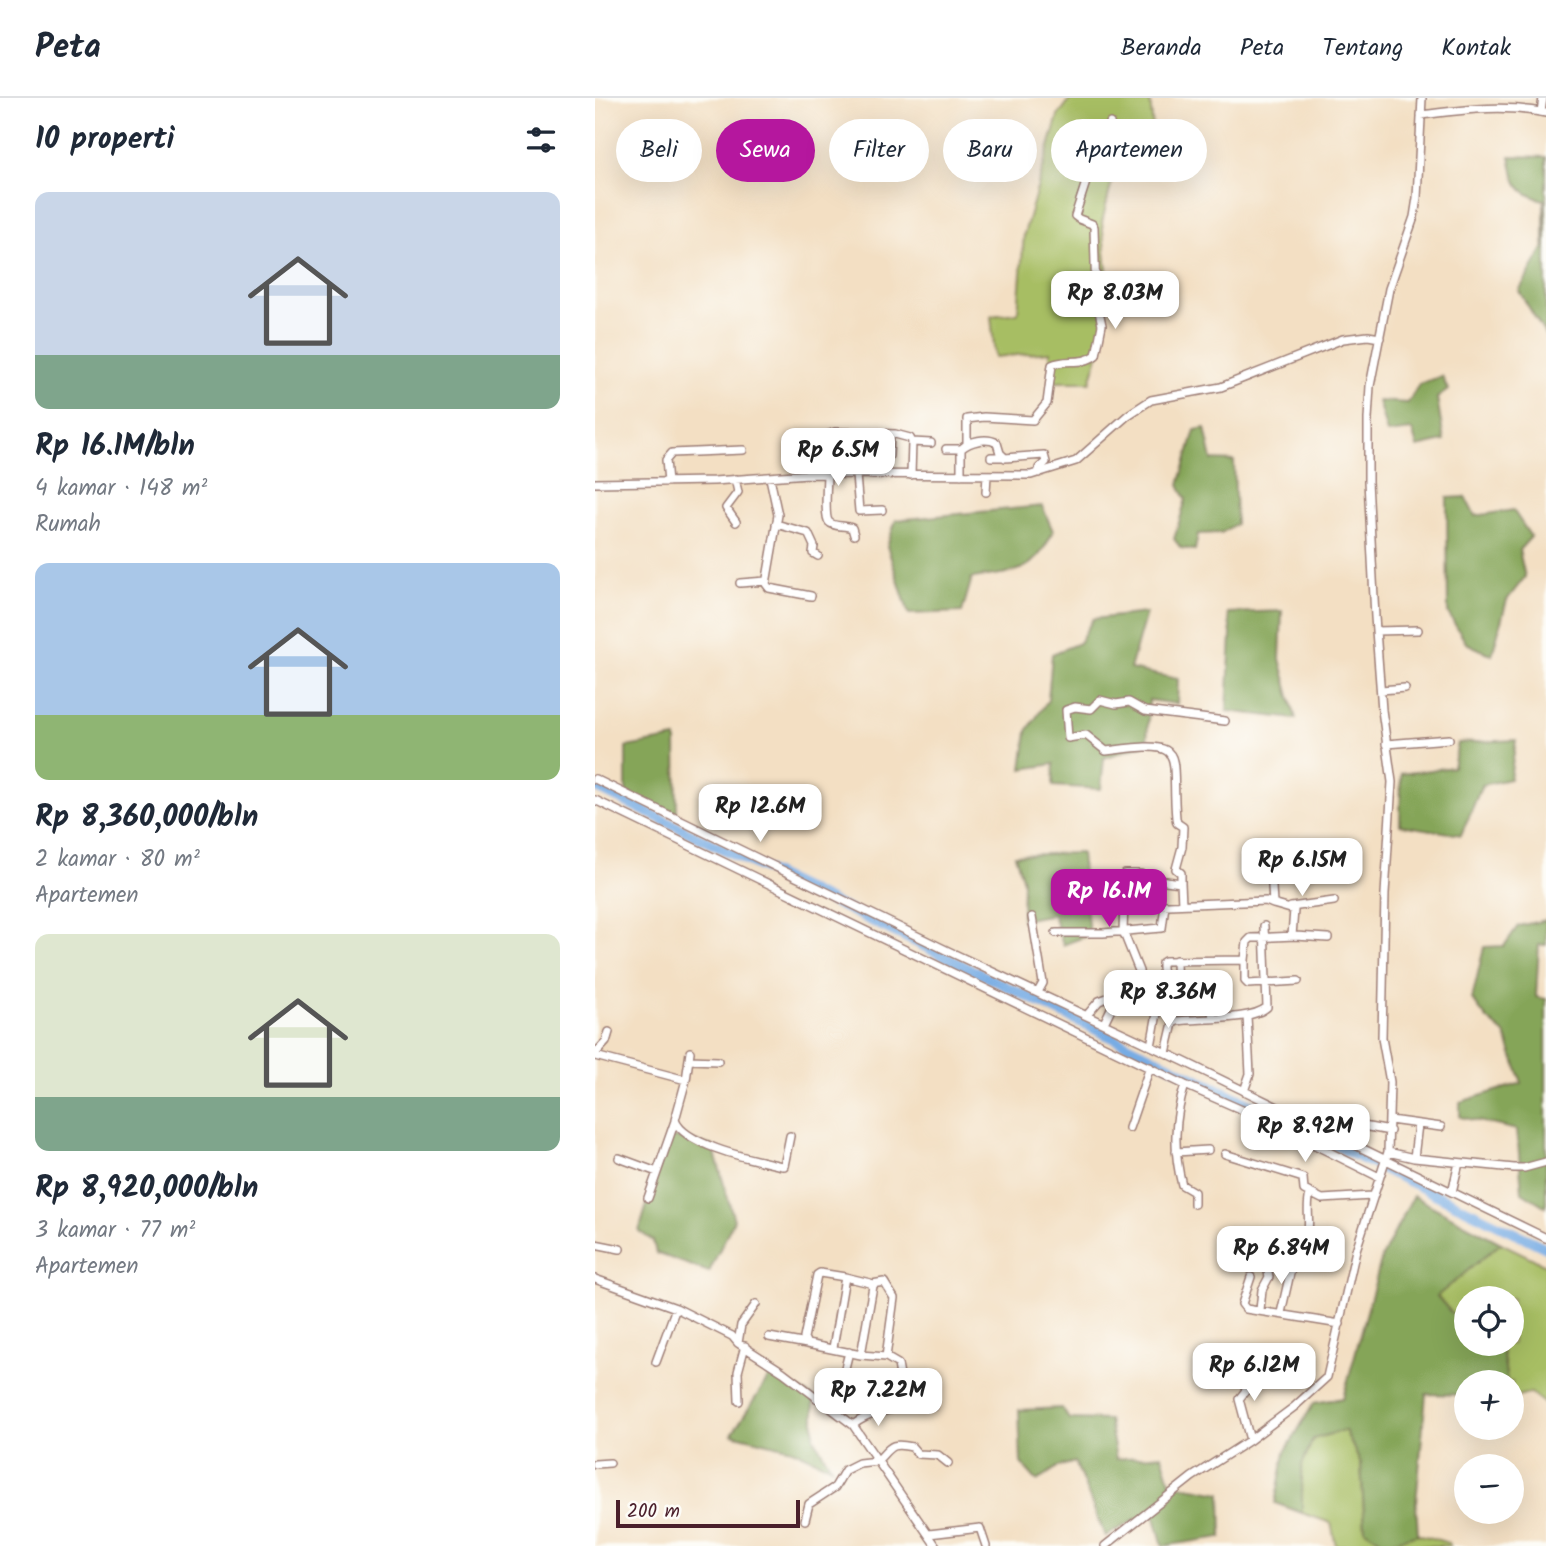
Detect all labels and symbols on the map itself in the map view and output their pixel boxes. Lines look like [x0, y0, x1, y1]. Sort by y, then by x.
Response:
pin: Rp 8.03M [1043, 272, 1187, 331]
pin: Rp 6.5M [773, 428, 903, 488]
pin: Rp 12.6M [688, 784, 832, 844]
pin: Rp 6.15M [1230, 838, 1374, 898]
pin: Rp 16.1M [1037, 870, 1181, 929]
pin: Rp 8.36M [1096, 970, 1240, 1030]
pin: Rp 8.92M [1233, 1104, 1377, 1164]
pin: Rp 6.84M [1209, 1226, 1353, 1286]
pin: Rp 6.12M [1182, 1344, 1326, 1403]
pin: Rp 7.22M [806, 1368, 950, 1428]
scale bar [616, 1497, 800, 1529]

